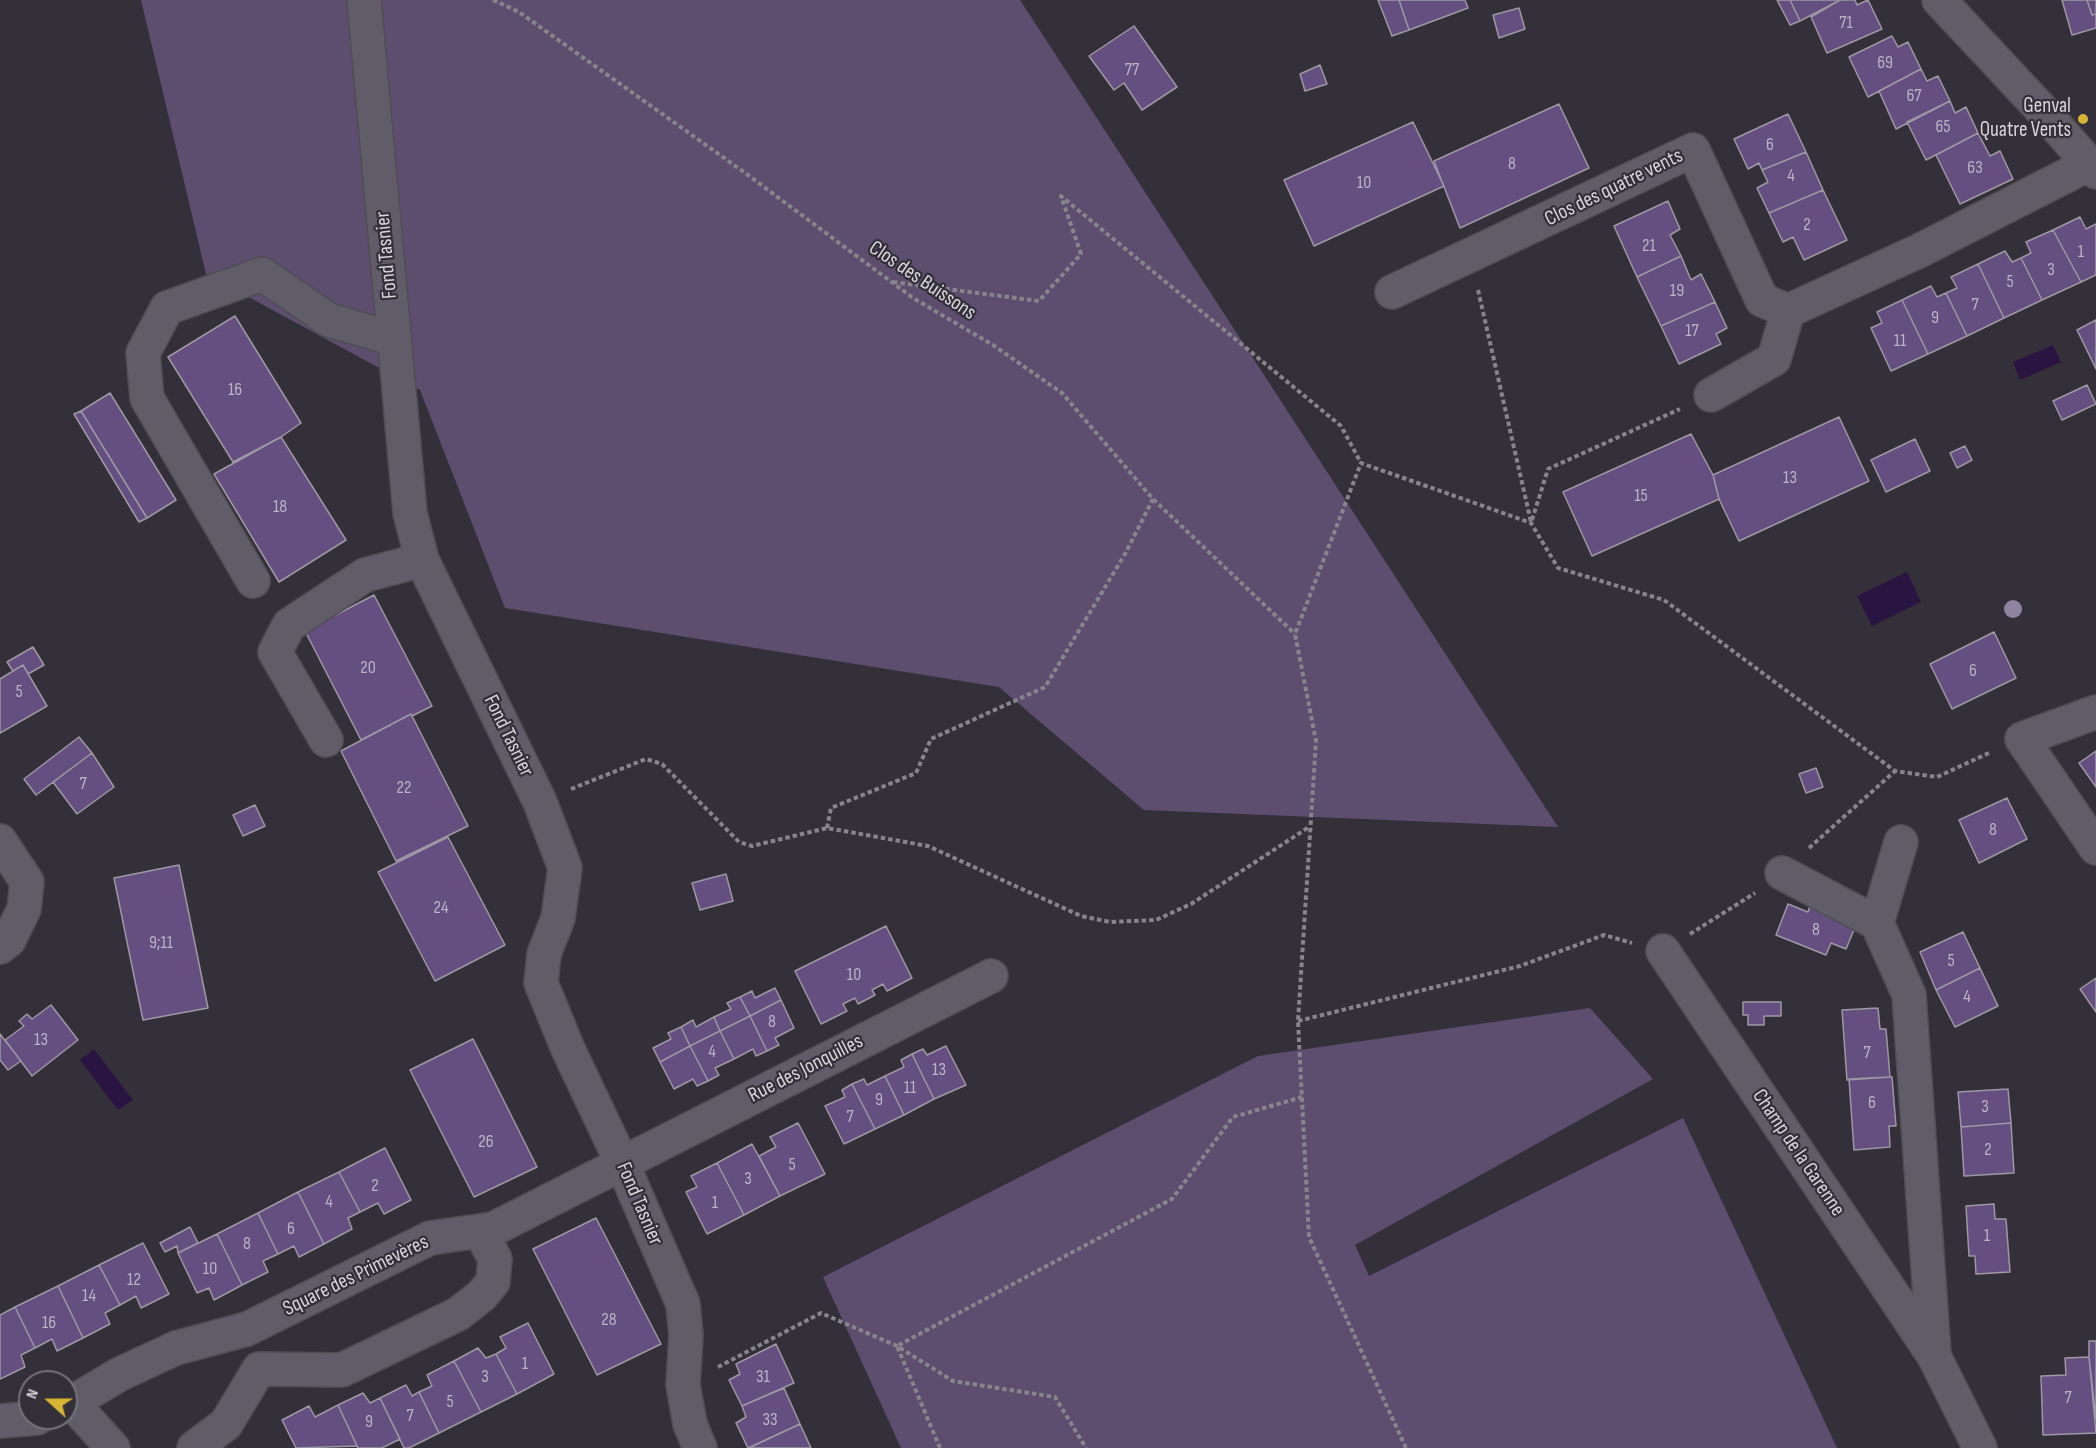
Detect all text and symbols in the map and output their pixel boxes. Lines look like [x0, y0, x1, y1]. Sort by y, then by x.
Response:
house number: 71 [1839, 12, 1853, 34]
house number: 69 [1877, 52, 1893, 74]
house number: 77 [1125, 59, 1139, 81]
house number: 67 [1906, 85, 1922, 107]
place label: Genval Quatre Vents [1980, 94, 2071, 144]
marker: Genval Quatre Vents [2076, 112, 2090, 126]
house number: 65 [1935, 116, 1951, 138]
house number: 6 [1766, 134, 1774, 156]
street label: Clos des quatre vents [1541, 144, 1687, 232]
house number: 8 [1508, 153, 1516, 175]
house number: 63 [1967, 157, 1983, 179]
house number: 4 [1787, 165, 1795, 187]
house number: 10 [1357, 172, 1371, 194]
street label: Fond Tasnier [371, 210, 403, 300]
house number: 2 [1803, 214, 1811, 236]
house number: 21 [1642, 235, 1656, 257]
street label: Clos des Buissons [864, 236, 980, 326]
house number: 1 [2078, 241, 2084, 263]
house number: 3 [2047, 259, 2055, 281]
house number: 5 [2006, 271, 2014, 293]
house number: 19 [1670, 280, 1684, 302]
house number: 7 [1971, 294, 1979, 316]
house number: 9 [1931, 307, 1939, 329]
house number: 17 [1685, 320, 1699, 342]
house number: 11 [1894, 330, 1906, 352]
house number: 16 [228, 379, 242, 401]
house number: 13 [1783, 467, 1797, 489]
house number: 15 [1634, 485, 1648, 507]
house number: 18 [273, 496, 287, 518]
house number: 20 [360, 657, 376, 679]
house number: 6 [1969, 660, 1977, 682]
house number: 5 [15, 681, 23, 703]
street label: Fond Tasnier [477, 691, 539, 781]
house number: 7 [79, 773, 87, 795]
house number: 22 [397, 777, 411, 799]
house number: 8 [1989, 819, 1997, 841]
house number: 24 [434, 897, 448, 919]
house number: 8 [1812, 919, 1820, 941]
house number: 9;11 [149, 932, 173, 954]
house number: 5 [1947, 950, 1955, 972]
house number: 10 [847, 964, 861, 986]
house number: 4 [1963, 986, 1971, 1008]
house number: 8 [768, 1011, 776, 1033]
house number: 13 [34, 1029, 48, 1051]
street label: Rue des Jonquilles [744, 1029, 868, 1109]
house number: 4 [708, 1041, 716, 1063]
house number: 7 [1863, 1042, 1871, 1064]
house number: 13 [932, 1059, 946, 1081]
house number: 11 [904, 1077, 916, 1099]
street label: Champ de la Garenne [1746, 1085, 1850, 1221]
house number: 9 [875, 1089, 883, 1111]
house number: 6 [1868, 1092, 1876, 1114]
house number: 3 [1981, 1096, 1989, 1118]
house number: 7 [846, 1106, 854, 1128]
house number: 26 [478, 1131, 494, 1153]
house number: 2 [1984, 1139, 1992, 1161]
house number: 5 [788, 1154, 796, 1176]
street label: Fond Tasnier [610, 1159, 668, 1249]
house number: 3 [744, 1168, 752, 1190]
house number: 2 [371, 1175, 379, 1197]
house number: 4 [325, 1191, 333, 1213]
house number: 1 [712, 1192, 718, 1214]
house number: 6 [287, 1218, 295, 1240]
house number: 1 [1984, 1225, 1990, 1247]
street label: Square des Primevères [279, 1230, 433, 1322]
house number: 8 [243, 1233, 251, 1255]
house number: 10 [203, 1258, 217, 1280]
house number: 12 [127, 1269, 141, 1291]
house number: 14 [82, 1285, 96, 1307]
house number: 28 [601, 1309, 617, 1331]
house number: 16 [42, 1312, 56, 1334]
house number: 1 [522, 1353, 528, 1375]
house number: 3 [481, 1366, 489, 1388]
house number: 31 [756, 1366, 770, 1388]
north arrow [18, 1370, 78, 1430]
text: N [22, 1387, 43, 1401]
house number: 7 [2064, 1387, 2072, 1409]
house number: 5 [446, 1391, 454, 1413]
house number: 7 [406, 1405, 414, 1427]
house number: 33 [762, 1409, 778, 1431]
house number: 9 [365, 1411, 373, 1433]

